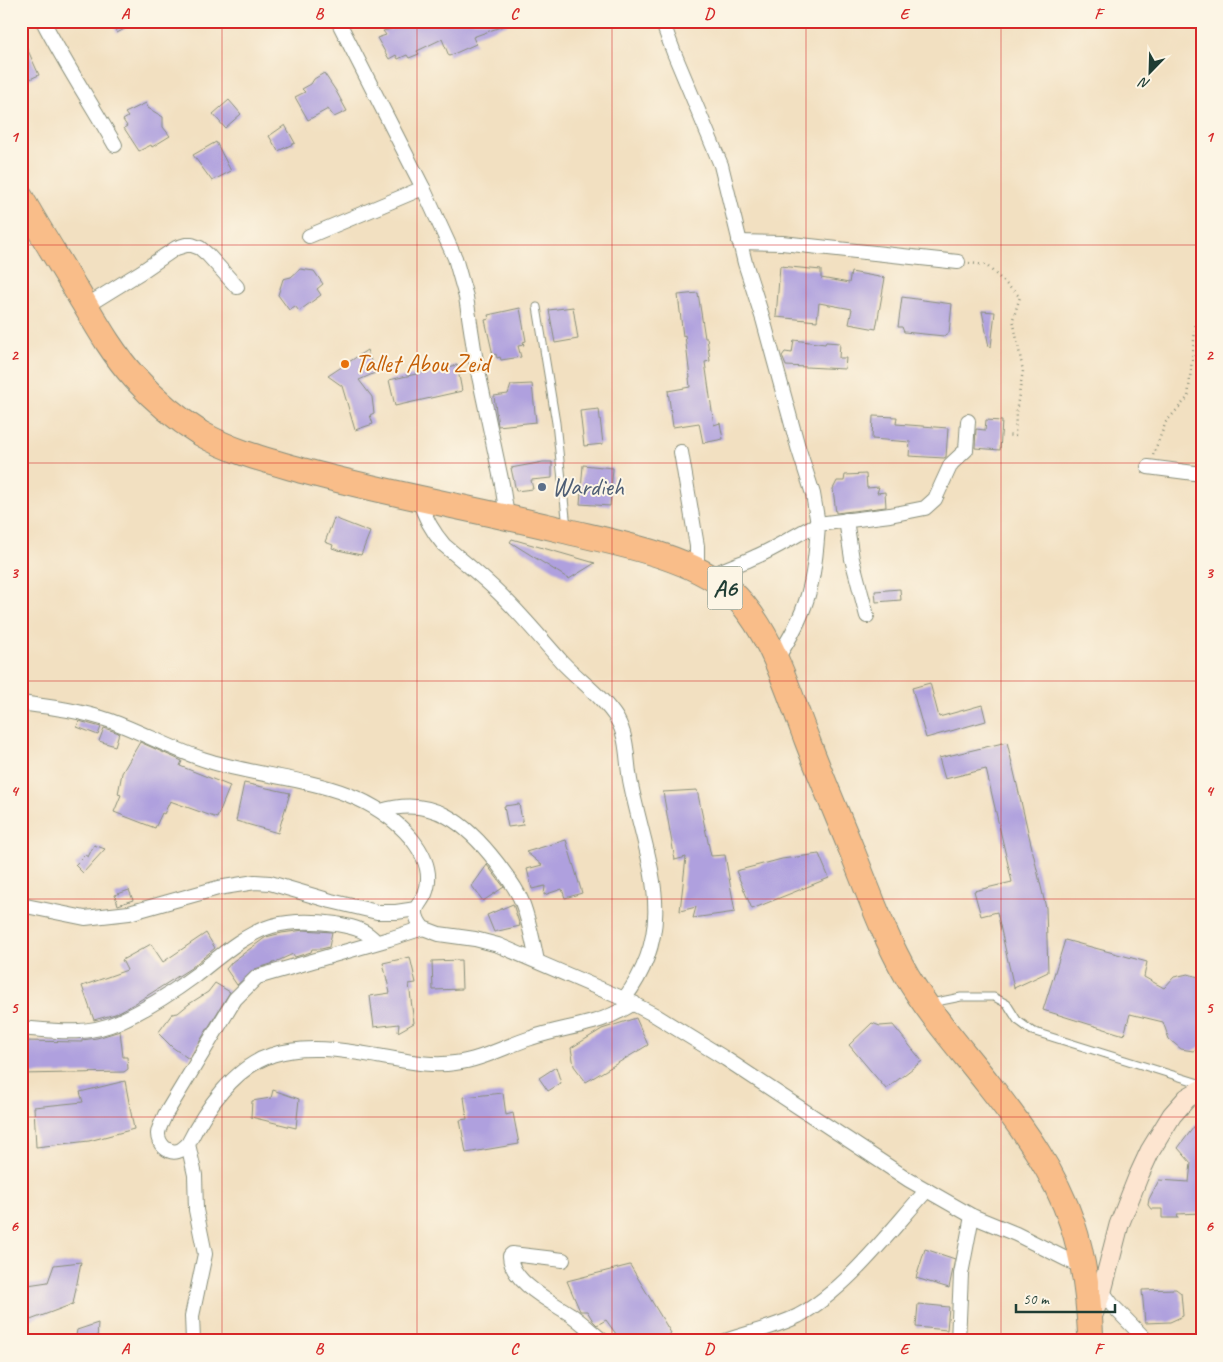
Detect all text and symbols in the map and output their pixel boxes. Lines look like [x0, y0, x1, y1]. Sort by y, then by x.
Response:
text: A [121, 4, 131, 24]
text: B [315, 4, 325, 24]
text: C [510, 4, 520, 24]
text: D [704, 4, 715, 24]
text: E [900, 4, 911, 24]
text: F [1094, 4, 1105, 24]
north arrow [1126, 48, 1176, 98]
text: N [1136, 73, 1152, 93]
text: 1 [10, 127, 19, 147]
text: 1 [1205, 127, 1214, 147]
text: 2 [10, 345, 19, 365]
text: 2 [1205, 345, 1214, 365]
place label: Tallet Abou Zeid [355, 348, 493, 380]
marker: Tallet Abou Zeid [339, 358, 351, 370]
place label: Wardieh [552, 471, 625, 503]
marker: Wardieh [536, 481, 548, 493]
text: 3 [10, 563, 19, 583]
text: 3 [1205, 563, 1214, 583]
road number: A6 [708, 566, 742, 610]
text: 4 [10, 781, 19, 801]
text: 4 [1205, 781, 1214, 801]
text: 5 [11, 998, 20, 1018]
text: 5 [1206, 998, 1215, 1018]
text: 6 [10, 1216, 19, 1236]
text: 6 [1205, 1216, 1214, 1236]
scale bar [1016, 1282, 1114, 1314]
text: 50 m [1023, 1290, 1050, 1309]
text: A [121, 1339, 131, 1359]
text: B [315, 1339, 325, 1359]
text: C [510, 1339, 520, 1359]
text: D [704, 1339, 715, 1359]
text: E [900, 1339, 911, 1359]
text: F [1094, 1339, 1105, 1359]

